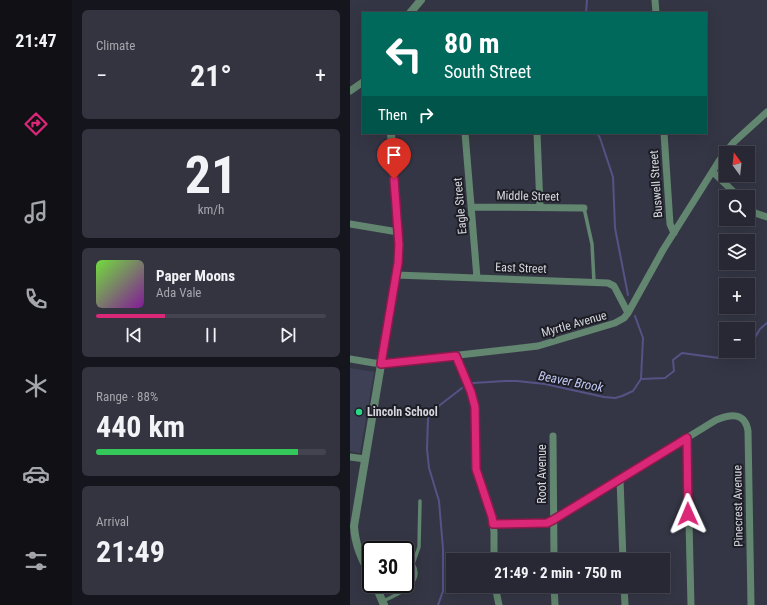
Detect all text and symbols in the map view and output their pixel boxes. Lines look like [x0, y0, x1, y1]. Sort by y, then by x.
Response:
text: 80 m [444, 27, 500, 60]
icon: left [378, 28, 430, 80]
text: 21:47 [15, 30, 57, 51]
text: Climate [96, 38, 135, 53]
text: 21° [190, 58, 232, 93]
text: South Street [444, 61, 531, 82]
text: − [96, 63, 107, 88]
text: + [315, 63, 326, 88]
icon: right [415, 104, 437, 126]
text: Then [378, 106, 407, 124]
icon: directions [22, 110, 50, 138]
pin [377, 138, 411, 179]
icon: arrive [383, 144, 405, 166]
text: 21 [185, 145, 237, 206]
north arrow [719, 146, 755, 182]
map controls [719, 146, 755, 358]
street label: Buswell Street [647, 149, 665, 218]
street label: Eagle Street [451, 177, 469, 235]
street label: Middle Street [496, 188, 560, 204]
button: search [719, 190, 755, 226]
icon: music [22, 198, 50, 226]
text: km/h [198, 202, 224, 217]
button: layers [719, 234, 755, 270]
street label: East Street [495, 260, 547, 276]
text: Paper Moons [156, 267, 235, 285]
button: + [719, 278, 755, 314]
icon: phone [22, 285, 50, 313]
text: Ada Vale [156, 285, 201, 300]
street label: Myrtle Avenue [540, 308, 609, 340]
button: − [719, 322, 755, 358]
icon: previous [123, 324, 145, 346]
icon: pause [200, 324, 222, 346]
icon: next [277, 324, 299, 346]
water label: Beaver Brook [537, 368, 605, 395]
icon: climate [22, 372, 50, 400]
text: Range · 88% [96, 389, 158, 404]
place label: Lincoln School [367, 405, 438, 419]
marker: Lincoln School [354, 407, 364, 417]
text: 440 km [96, 409, 185, 444]
street label: Root Avenue [535, 444, 549, 504]
icon: car [22, 460, 50, 488]
street label: Pinecrest Avenue [730, 465, 746, 547]
position arrow [667, 493, 709, 535]
text: Arrival [96, 514, 129, 529]
text: 21:49 [96, 534, 165, 569]
speed limit sign: 30 [362, 541, 414, 593]
icon: filters [22, 547, 50, 575]
text: 21:49 · 2 min · 750 m [494, 564, 622, 582]

